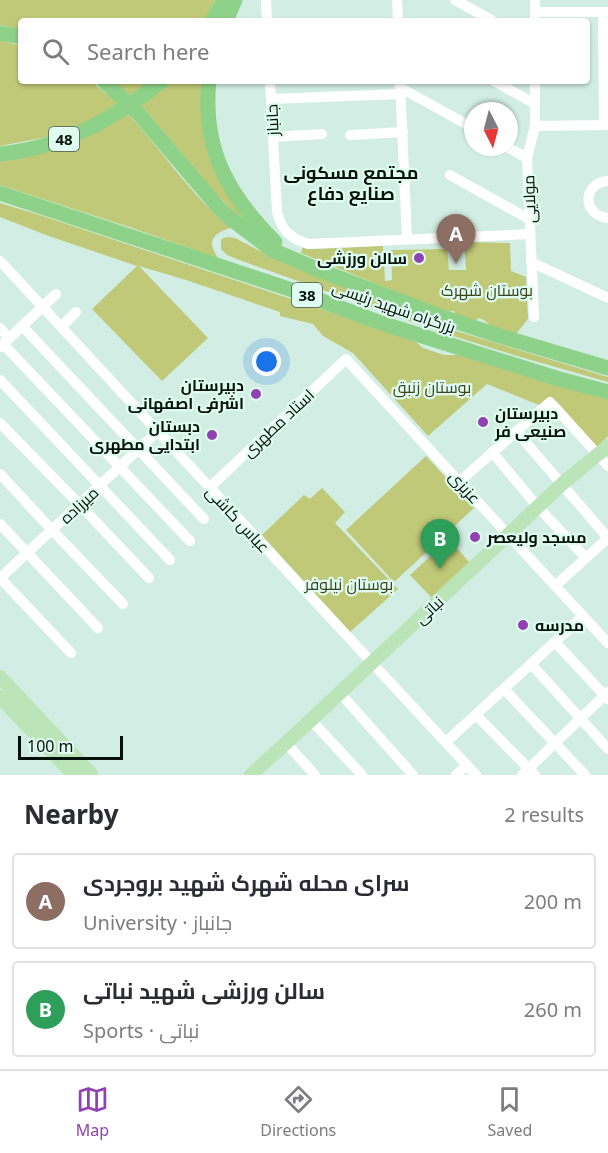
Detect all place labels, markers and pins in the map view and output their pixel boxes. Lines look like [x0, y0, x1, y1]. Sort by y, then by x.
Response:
pin: A [436, 214, 476, 264]
place label: سالن ورزشی [317, 247, 407, 269]
marker: سالن ورزشی [412, 251, 426, 265]
place label: دبیرستان اشرفی اصفهانی [128, 374, 244, 414]
marker: دبیرستان اشرفی اصفهانی [249, 387, 263, 401]
place label: دبیرستان صنیعی فر [494, 402, 566, 442]
place label: دبستان ابتدایی مطهری [89, 415, 200, 455]
marker: دبیرستان صنیعی فر [476, 415, 490, 429]
marker: دبستان ابتدایی مطهری [205, 428, 219, 442]
pin: B [420, 520, 460, 569]
place label: مسجد ولیعصر [486, 526, 587, 548]
marker: مسجد ولیعصر [468, 530, 482, 544]
place label: مدرسه [535, 614, 584, 636]
marker: مدرسه [516, 618, 530, 632]

